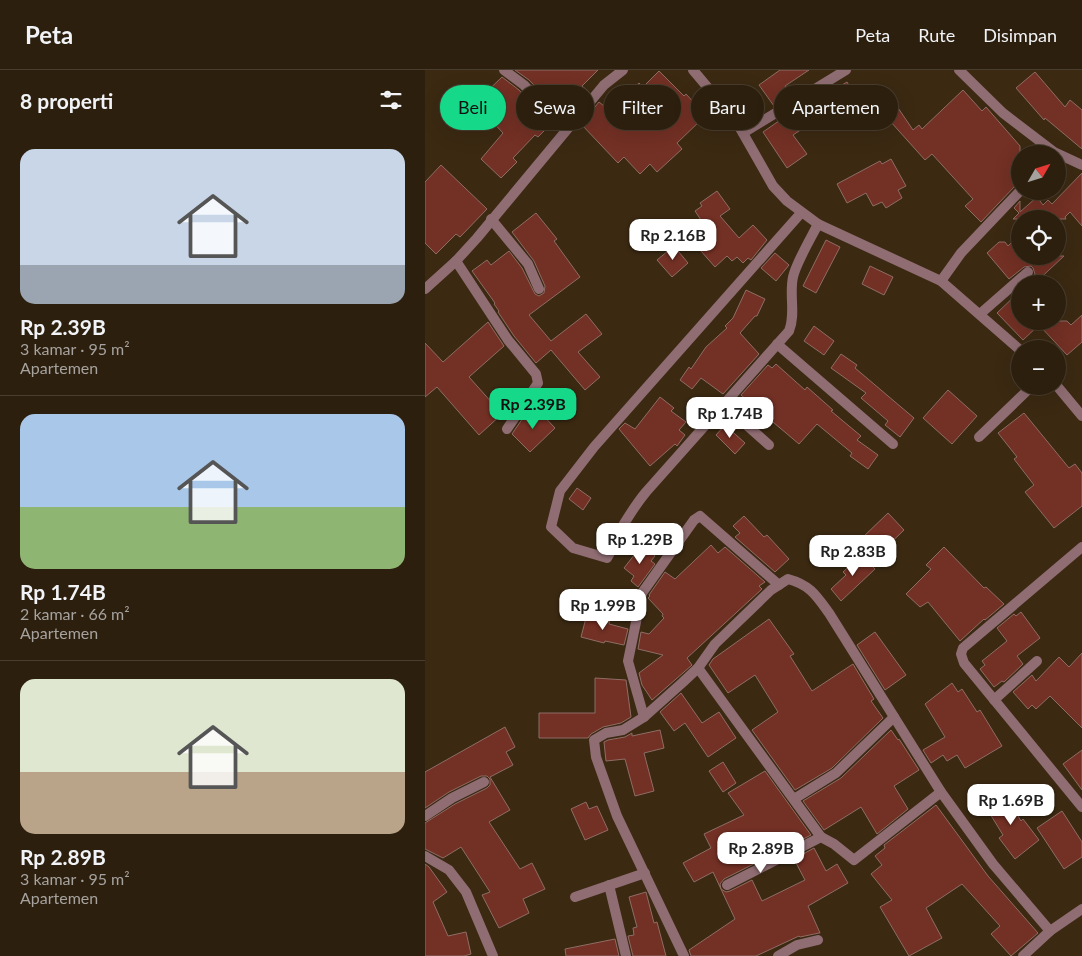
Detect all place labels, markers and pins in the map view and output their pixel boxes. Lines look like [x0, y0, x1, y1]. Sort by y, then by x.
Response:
pin: Rp 2.16B [621, 218, 725, 261]
pin: Rp 2.39B [481, 388, 585, 430]
pin: Rp 1.74B [678, 396, 782, 439]
pin: Rp 1.29B [588, 522, 692, 565]
pin: Rp 2.83B [801, 534, 905, 577]
pin: Rp 1.99B [551, 588, 655, 631]
pin: Rp 1.69B [959, 784, 1063, 826]
pin: Rp 2.89B [709, 832, 813, 874]

